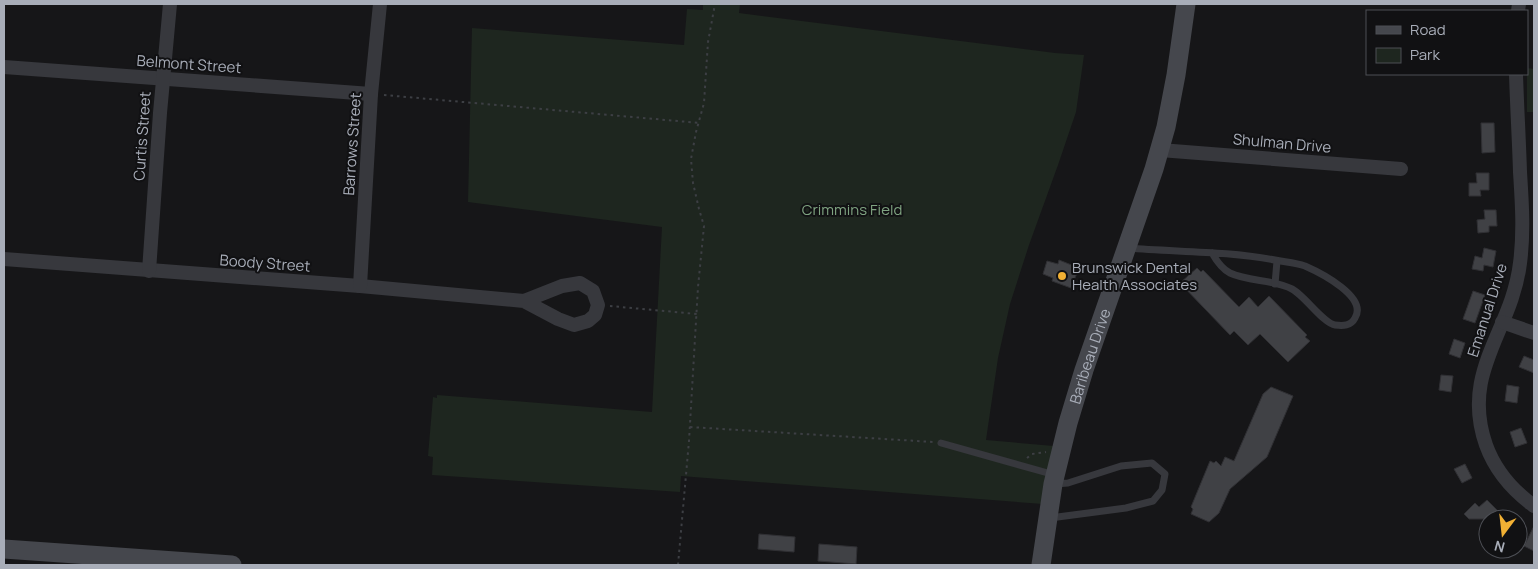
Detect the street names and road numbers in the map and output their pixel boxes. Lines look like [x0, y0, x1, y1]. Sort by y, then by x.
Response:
street label: Belmont Street [136, 50, 242, 78]
street label: Curtis Street [128, 91, 156, 181]
street label: Barrows Street [338, 92, 366, 196]
street label: Shulman Drive [1232, 128, 1332, 158]
street label: Boody Street [219, 249, 311, 277]
street label: Emanual Drive [1462, 260, 1512, 360]
street label: Baribeau Drive [1064, 305, 1115, 406]

